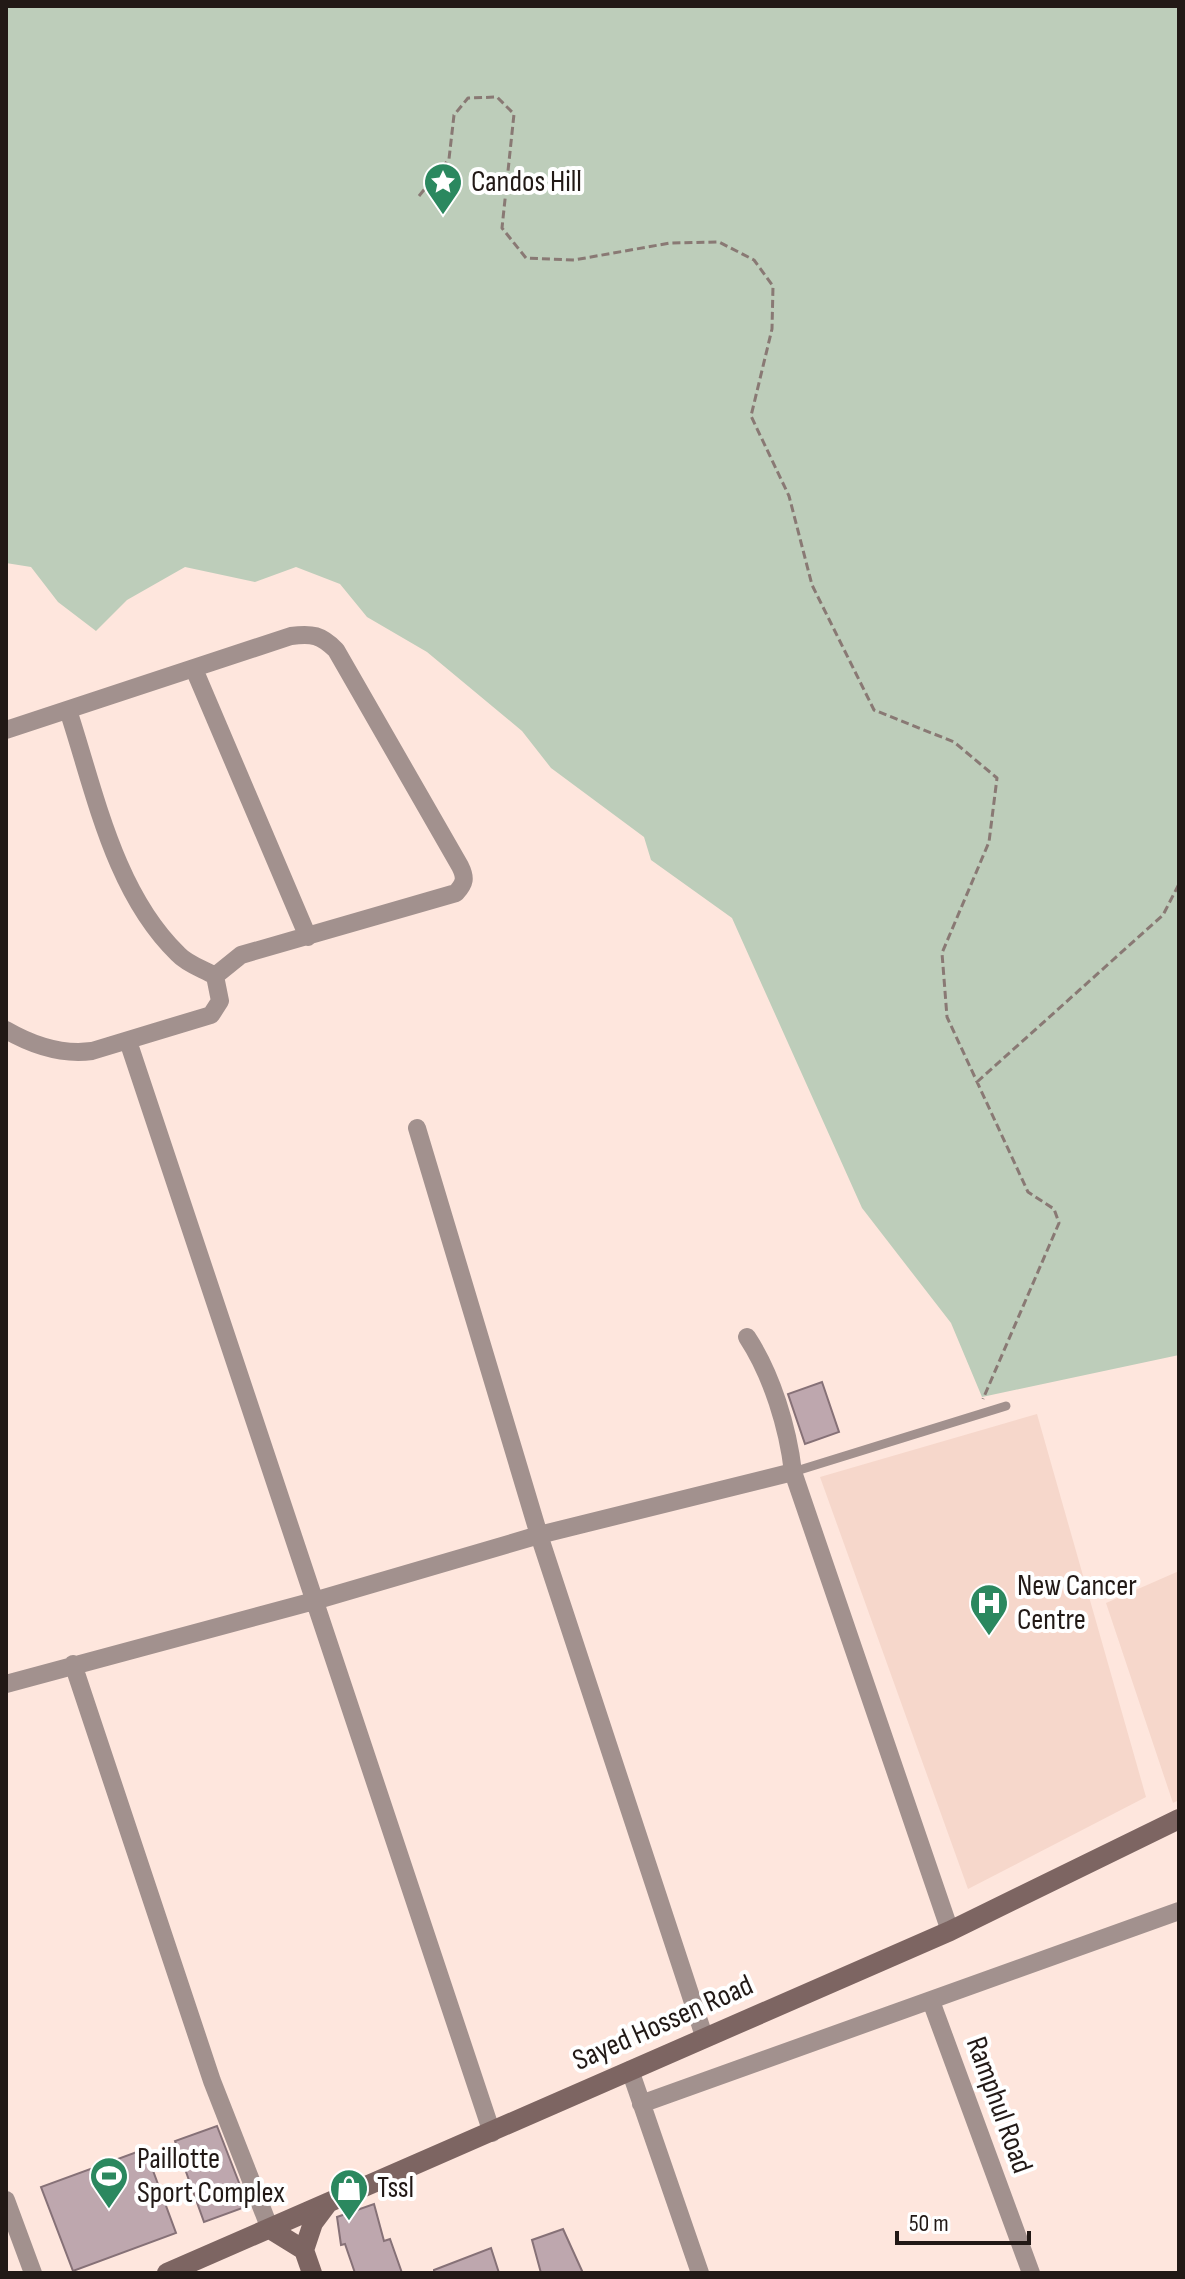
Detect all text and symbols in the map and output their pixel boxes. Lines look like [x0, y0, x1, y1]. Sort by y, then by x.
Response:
place icon: Candos Hill [422, 161, 464, 216]
place label: Candos Hill [471, 164, 582, 200]
place label: New Cancer Centre [1017, 1568, 1137, 1638]
hospital icon: New Cancer Centre [968, 1582, 1010, 1637]
street label: Sayed Hossen Road [567, 1967, 759, 2079]
street label: Ramphul Road [958, 2032, 1040, 2178]
place label: Paillotte Sport Complex [137, 2141, 285, 2211]
sports icon: Paillotte Sport Complex [88, 2155, 130, 2210]
shop icon: Tssl [328, 2167, 370, 2222]
place label: Tssl [377, 2170, 414, 2206]
scale bar [897, 2195, 1029, 2245]
text: 50 m [909, 2209, 949, 2238]

